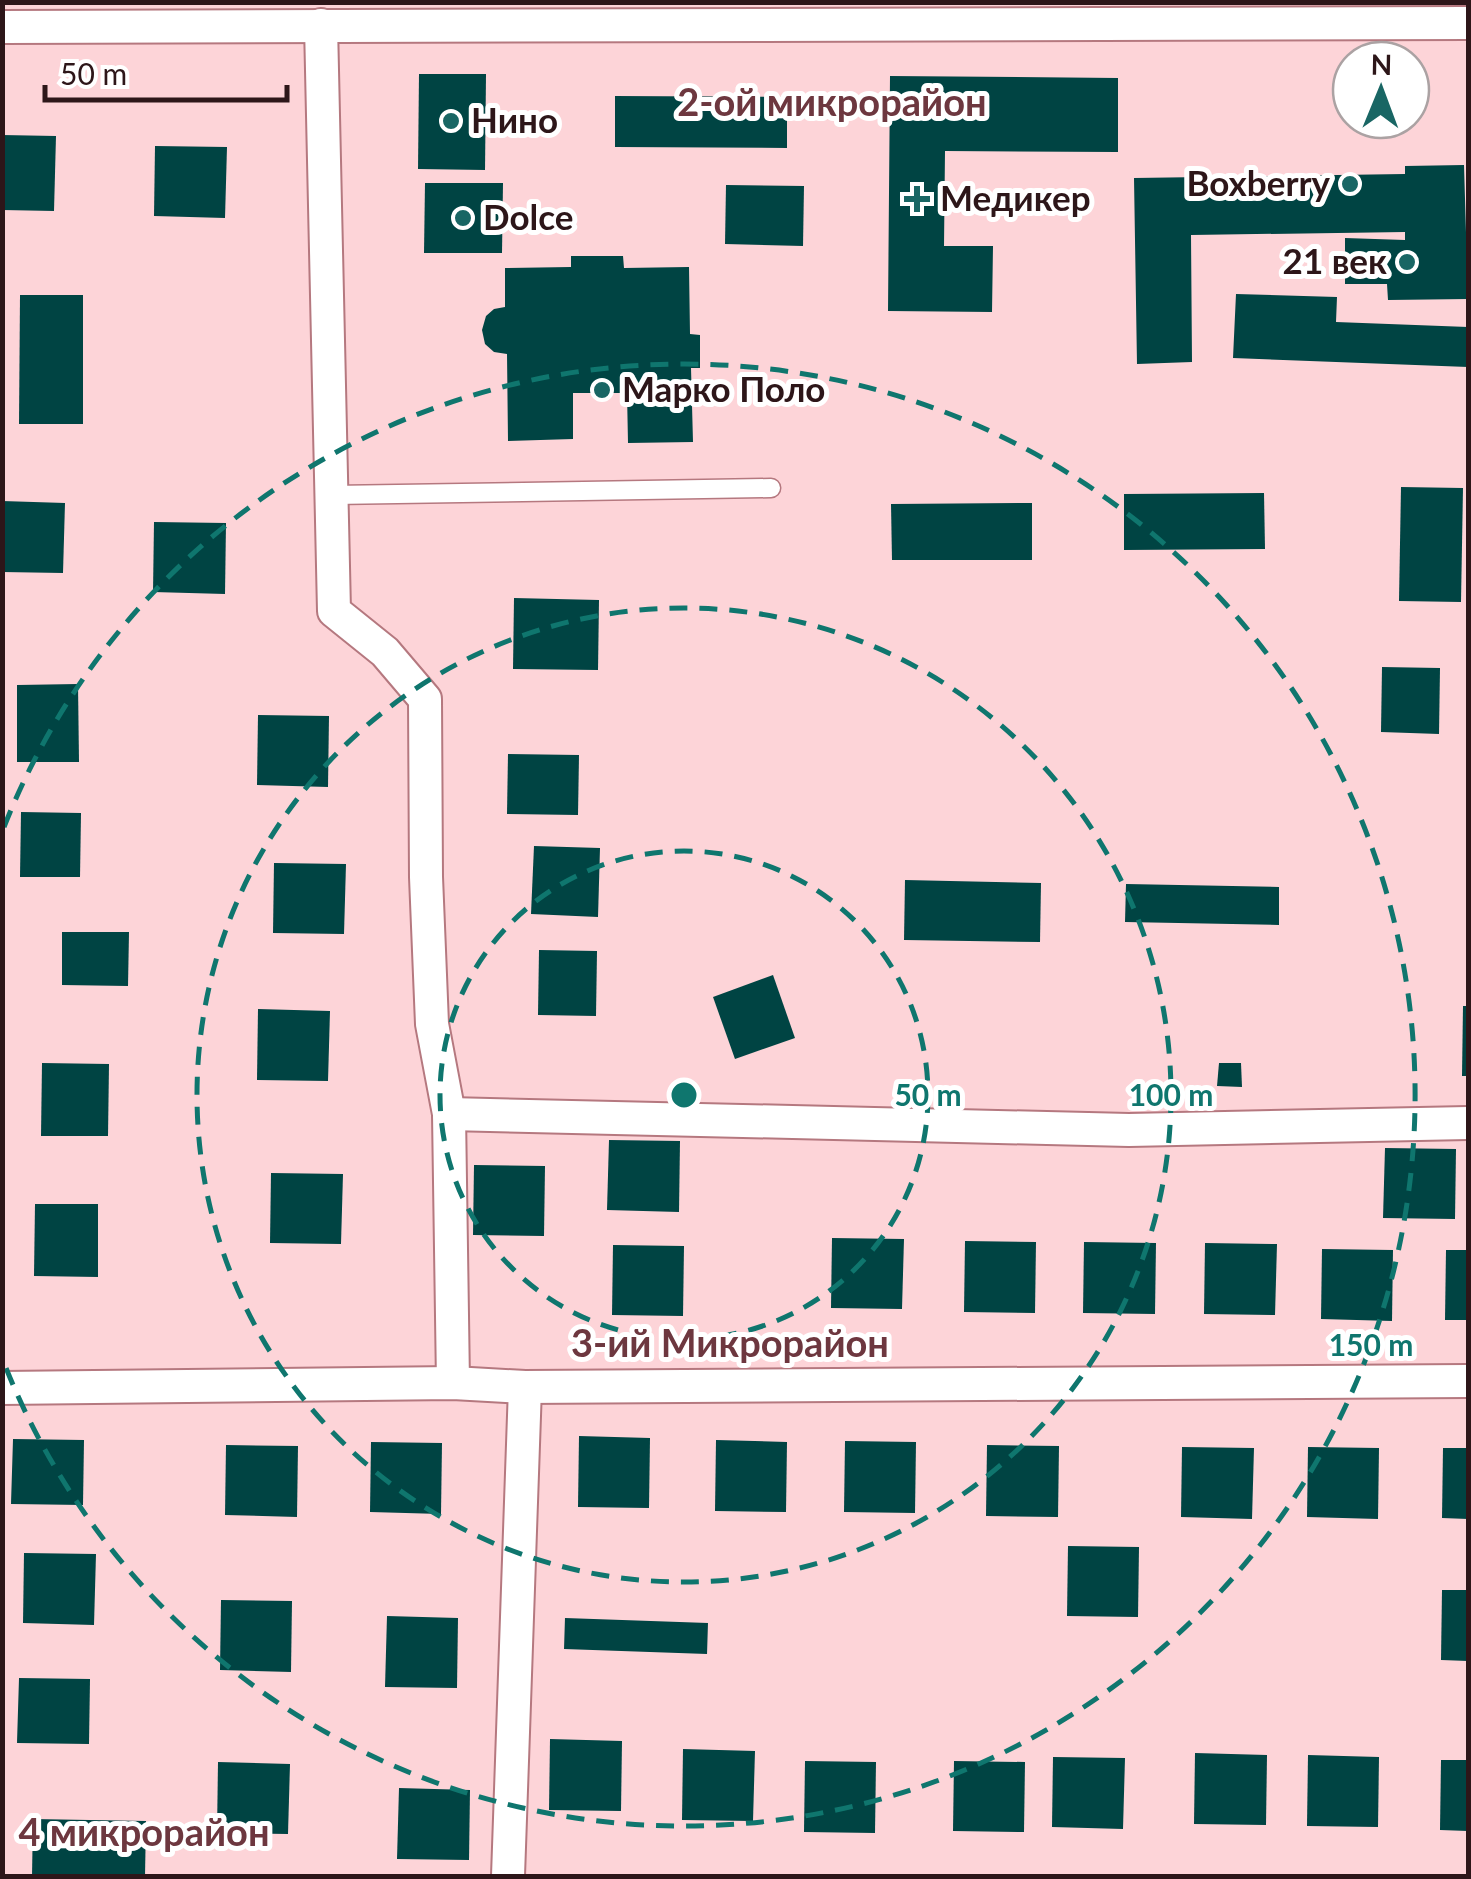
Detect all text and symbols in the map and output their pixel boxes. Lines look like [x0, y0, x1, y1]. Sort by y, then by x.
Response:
scale bar [45, 40, 288, 102]
north arrow [1331, 40, 1431, 140]
text: N [1370, 47, 1393, 81]
text: 50 m [60, 55, 127, 91]
district label: 2-ой микрорайон [677, 78, 987, 124]
place label: Нино [471, 98, 558, 140]
marker: Нино [440, 110, 462, 132]
place label: Boxberry [1187, 161, 1331, 203]
marker: Boxberry [1339, 173, 1361, 195]
place label: Медикер [940, 176, 1091, 218]
marker: Медикер [904, 186, 930, 212]
place label: Dolce [483, 195, 573, 237]
marker: Dolce [452, 207, 474, 229]
place label: 21 век [1283, 239, 1387, 281]
marker: 21 век [1396, 251, 1418, 273]
place label: Марко Поло [622, 367, 825, 409]
marker: Марко Поло [591, 379, 613, 401]
text: 50 m [894, 1076, 962, 1112]
text: 100 m [1129, 1076, 1213, 1112]
centre of rings [666, 1077, 702, 1113]
district label: 3-ий Микрорайон [571, 1319, 889, 1365]
text: 150 m [1329, 1326, 1413, 1362]
district label: 4 микрорайон [18, 1808, 270, 1854]

